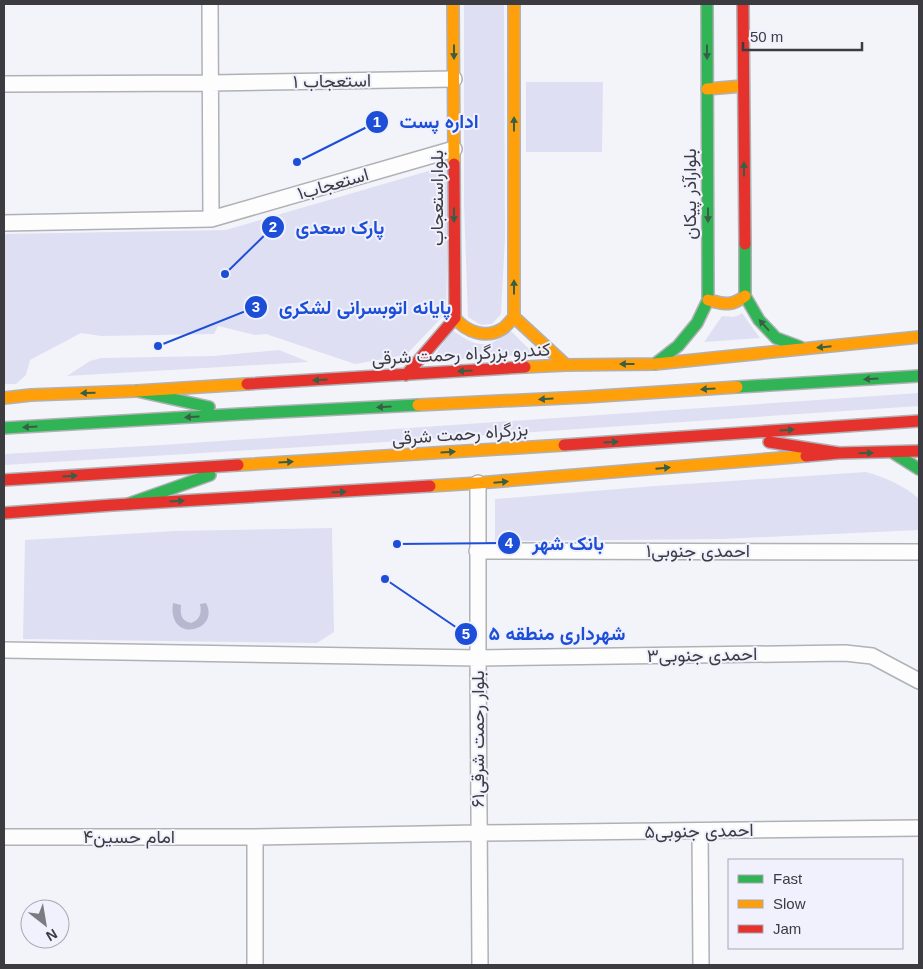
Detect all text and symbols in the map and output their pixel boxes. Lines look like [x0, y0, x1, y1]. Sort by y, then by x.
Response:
scale bar [743, 20, 862, 52]
text: 50 m [750, 28, 783, 45]
one-way arrow [450, 45, 458, 61]
one-way arrow [703, 45, 711, 61]
street label: استعجاب ۱ [293, 70, 371, 92]
callout: اداره پست [365, 105, 489, 139]
text: اداره پست [399, 111, 479, 135]
text: 1 [373, 113, 381, 130]
one-way arrow [510, 116, 518, 132]
street label: بلوارآذر پیکان [680, 149, 702, 239]
street label: بلواراستعجاب [427, 150, 448, 246]
one-way arrow [740, 160, 748, 176]
street label: استعجاب۱ [295, 164, 371, 204]
one-way arrow [450, 207, 458, 223]
one-way arrow [704, 207, 712, 223]
callout: پارک سعدی [261, 210, 394, 244]
text: پارک سعدی [296, 217, 384, 241]
text: 2 [269, 218, 277, 235]
one-way arrow [510, 278, 518, 294]
callout: پایانه اتوبسرانی لشکری [244, 290, 461, 324]
text: پایانه اتوبسرانی لشکری [279, 297, 451, 321]
text: 3 [252, 298, 260, 315]
one-way arrow [758, 320, 770, 332]
street label: کندرو بزرگراه رحمت شرقی [371, 339, 551, 370]
one-way arrow [816, 343, 832, 351]
one-way arrow [619, 360, 635, 368]
one-way arrow [457, 368, 473, 376]
one-way arrow [312, 376, 328, 384]
one-way arrow [862, 376, 878, 384]
one-way arrow [700, 386, 716, 394]
one-way arrow [80, 389, 96, 397]
one-way arrow [538, 396, 554, 404]
one-way arrow [376, 403, 392, 411]
one-way arrow [184, 413, 200, 421]
street label: بزرگراه رحمت شرقی [391, 419, 529, 450]
one-way arrow [22, 423, 38, 431]
one-way arrow [780, 426, 796, 434]
one-way arrow [603, 437, 619, 445]
one-way arrow [441, 447, 457, 455]
one-way arrow [858, 449, 874, 457]
one-way arrow [278, 457, 294, 465]
one-way arrow [655, 464, 671, 472]
one-way arrow [62, 471, 78, 479]
one-way arrow [493, 477, 509, 485]
one-way arrow [331, 487, 347, 495]
one-way arrow [169, 497, 185, 505]
callout: بانک شهر [497, 526, 614, 560]
text: بانک شهر [531, 533, 604, 556]
text: 4 [505, 534, 514, 551]
street label: احمدی جنوبی۱ [646, 541, 750, 562]
callout: شهرداری منطقه ۵ [453, 617, 635, 651]
text: شهرداری منطقه ۵ [489, 623, 625, 646]
text: 5 [462, 625, 470, 642]
street label: احمدی جنوبی۳ [647, 644, 757, 667]
street label: بلوار رحمت شرقی۶۱ [468, 670, 489, 808]
street label: احمدی جنوبی۵ [644, 820, 754, 843]
street label: امام حسین۴ [83, 827, 175, 849]
legend [728, 859, 903, 949]
text: Fast [773, 870, 803, 887]
text: Slow [773, 895, 806, 912]
north arrow [20, 899, 70, 949]
text: Jam [773, 920, 801, 937]
text: N [43, 926, 60, 945]

